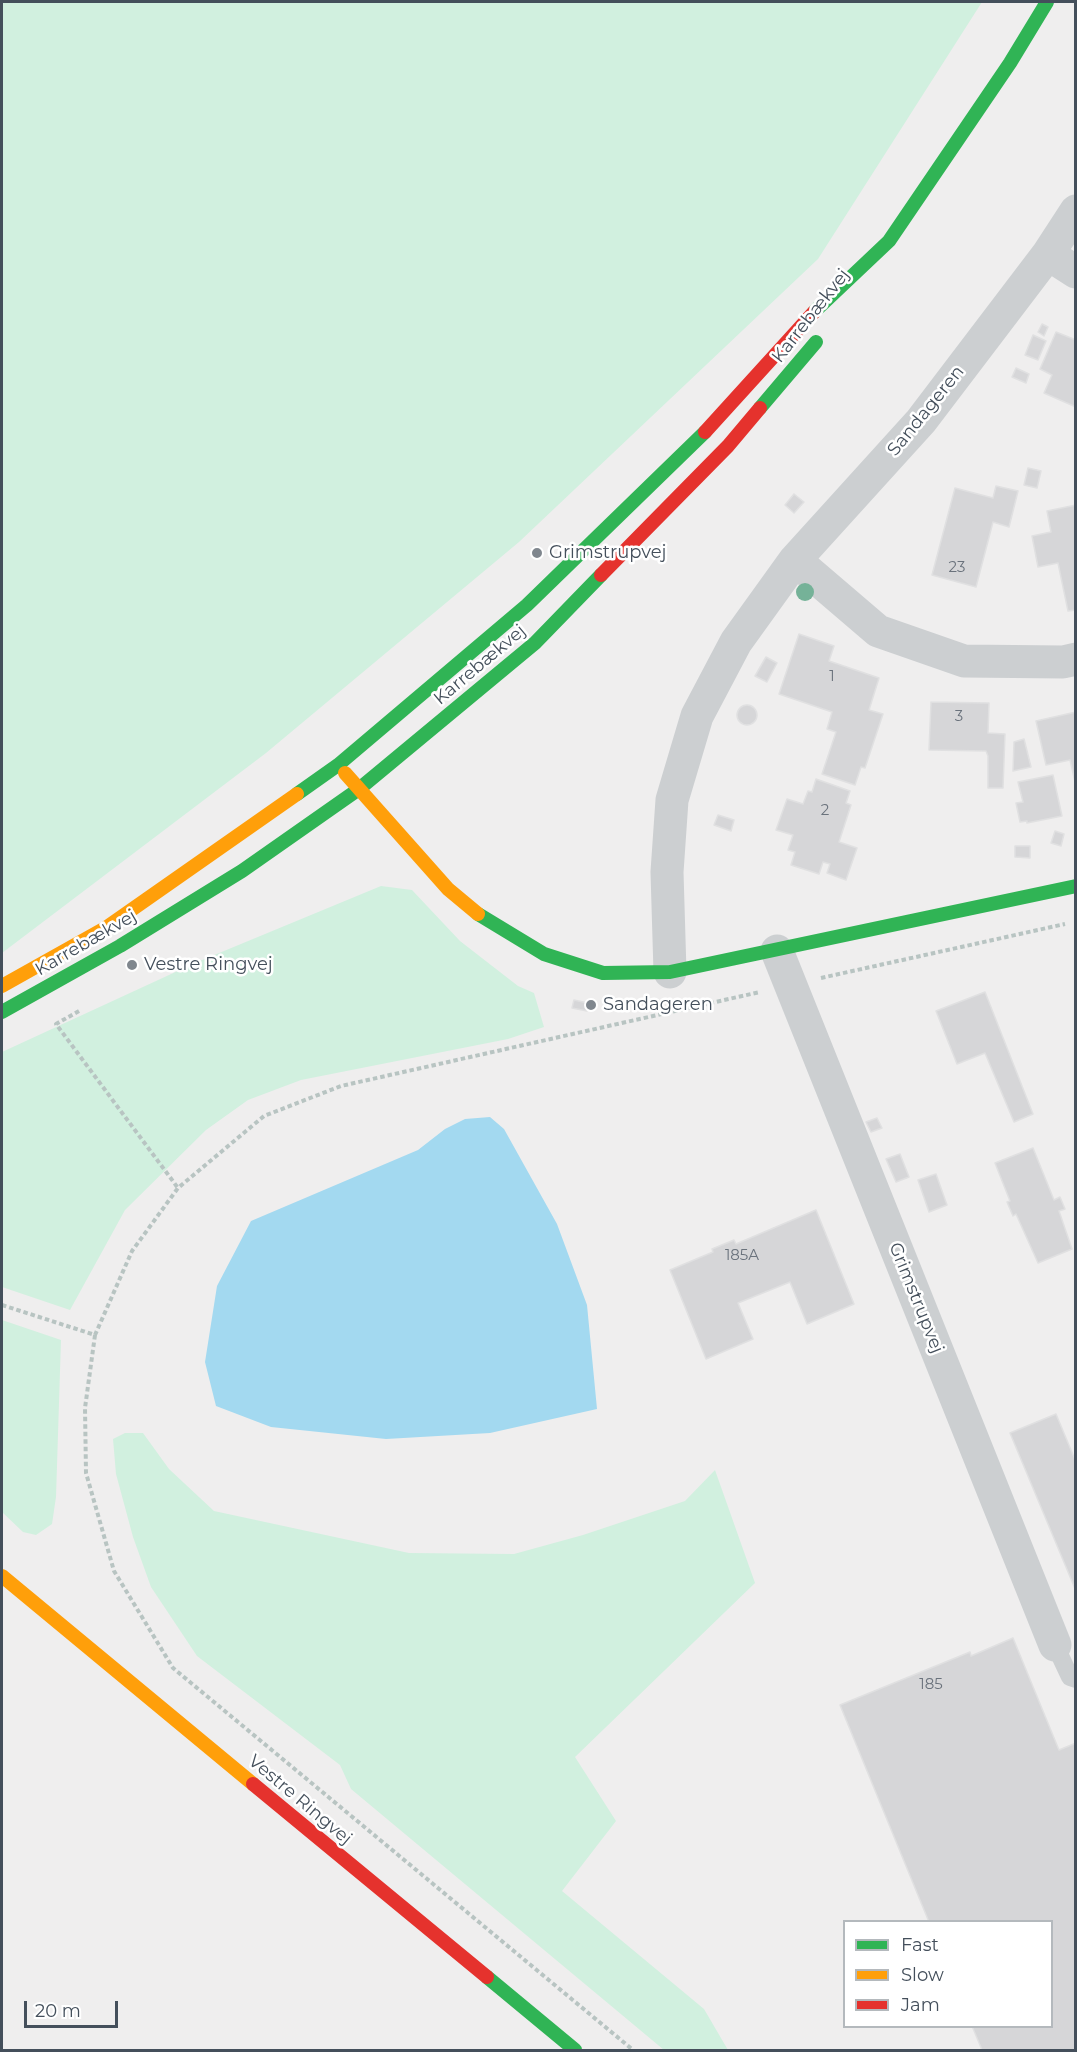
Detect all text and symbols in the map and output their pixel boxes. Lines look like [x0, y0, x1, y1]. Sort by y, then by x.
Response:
street label: Karrebækvej [768, 265, 854, 367]
street label: Sandageren [883, 361, 969, 461]
place label: Grimstrupvej [549, 542, 666, 564]
marker: Grimstrupvej [530, 546, 544, 560]
house number: 23 [949, 559, 965, 577]
street label: Karrebækvej [430, 620, 530, 710]
house number: 1 [829, 668, 835, 686]
house number: 3 [955, 708, 963, 726]
house number: 2 [821, 802, 829, 820]
street label: Karrebækvej [31, 905, 141, 981]
place label: Vestre Ringvej [144, 954, 273, 976]
marker: Vestre Ringvej [125, 958, 139, 972]
place label: Sandageren [603, 994, 713, 1016]
marker: Sandageren [584, 998, 598, 1012]
street label: Grimstrupvej [884, 1240, 948, 1356]
house number: 185A [725, 1247, 759, 1265]
house number: 185 [919, 1676, 943, 1694]
street label: Vestre Ringvej [244, 1750, 356, 1850]
legend [843, 1920, 1053, 2028]
text: Fast [901, 1934, 939, 1956]
text: Slow [901, 1964, 944, 1986]
scale bar [27, 1989, 122, 2027]
text: Jam [901, 1994, 940, 2016]
text: 20 m [35, 2000, 81, 2022]

